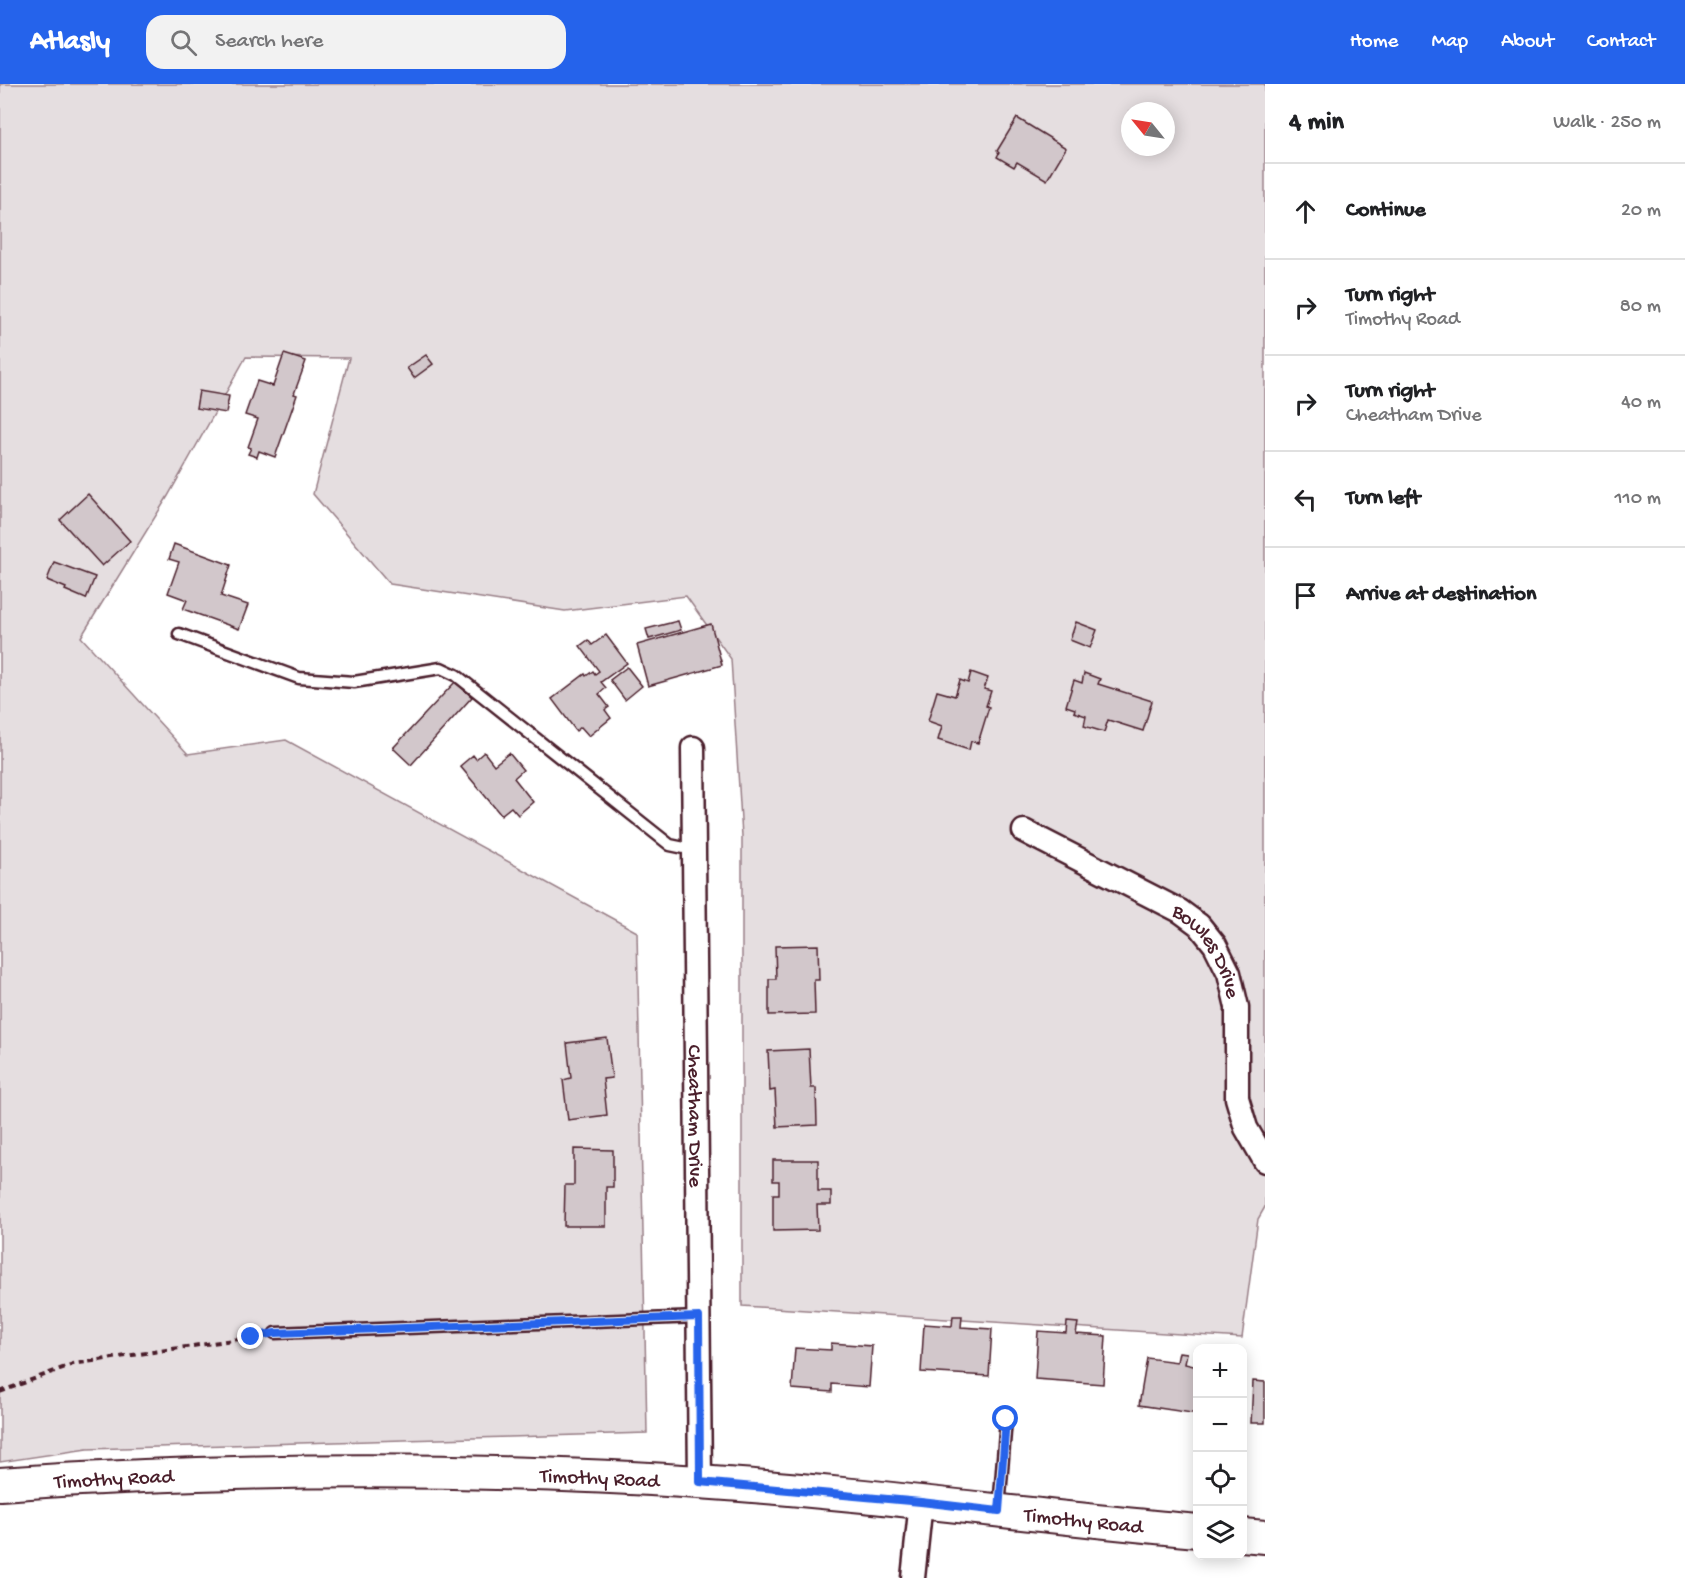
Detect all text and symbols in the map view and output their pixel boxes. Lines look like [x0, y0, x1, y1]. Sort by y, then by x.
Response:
search box [146, 15, 566, 69]
text: Atlasly [30, 26, 110, 59]
icon: search [167, 26, 200, 59]
text: Search here [215, 29, 323, 55]
text: Home [1350, 30, 1398, 55]
text: Map [1431, 30, 1468, 55]
text: About [1501, 30, 1554, 55]
text: Contact [1587, 30, 1655, 55]
north arrow [1121, 102, 1175, 156]
text: 4 min [1289, 108, 1344, 139]
text: Walk · 250 m [1553, 112, 1661, 135]
icon: ahead [1289, 195, 1322, 228]
text: Continue [1346, 198, 1426, 224]
text: 20 m [1621, 200, 1661, 223]
text: Turn right [1346, 283, 1434, 309]
icon: right [1289, 291, 1322, 324]
text: 80 m [1620, 296, 1661, 319]
text: Timothy Road [1346, 309, 1460, 332]
text: Turn right [1346, 379, 1434, 405]
icon: right [1289, 387, 1322, 420]
text: 40 m [1621, 392, 1661, 415]
text: Cheatham Drive [1346, 405, 1482, 428]
icon: left [1289, 483, 1322, 516]
text: Turn left [1346, 486, 1420, 512]
text: 110 m [1615, 488, 1661, 511]
icon: arrive [1289, 579, 1322, 612]
text: Arrive at destination [1346, 582, 1536, 608]
street label: Bowles Drive [1166, 900, 1244, 1002]
street label: Cheatham Drive [680, 1045, 706, 1189]
route end [237, 1323, 263, 1349]
map controls [1193, 1344, 1247, 1560]
button: + [1193, 1344, 1247, 1398]
button: − [1193, 1398, 1247, 1452]
route start [992, 1405, 1018, 1431]
button: locate [1193, 1452, 1247, 1506]
street label: Timothy Road [538, 1465, 662, 1496]
street label: Timothy Road [53, 1466, 176, 1497]
street label: Timothy Road [1021, 1504, 1146, 1542]
button: layers [1193, 1506, 1247, 1560]

